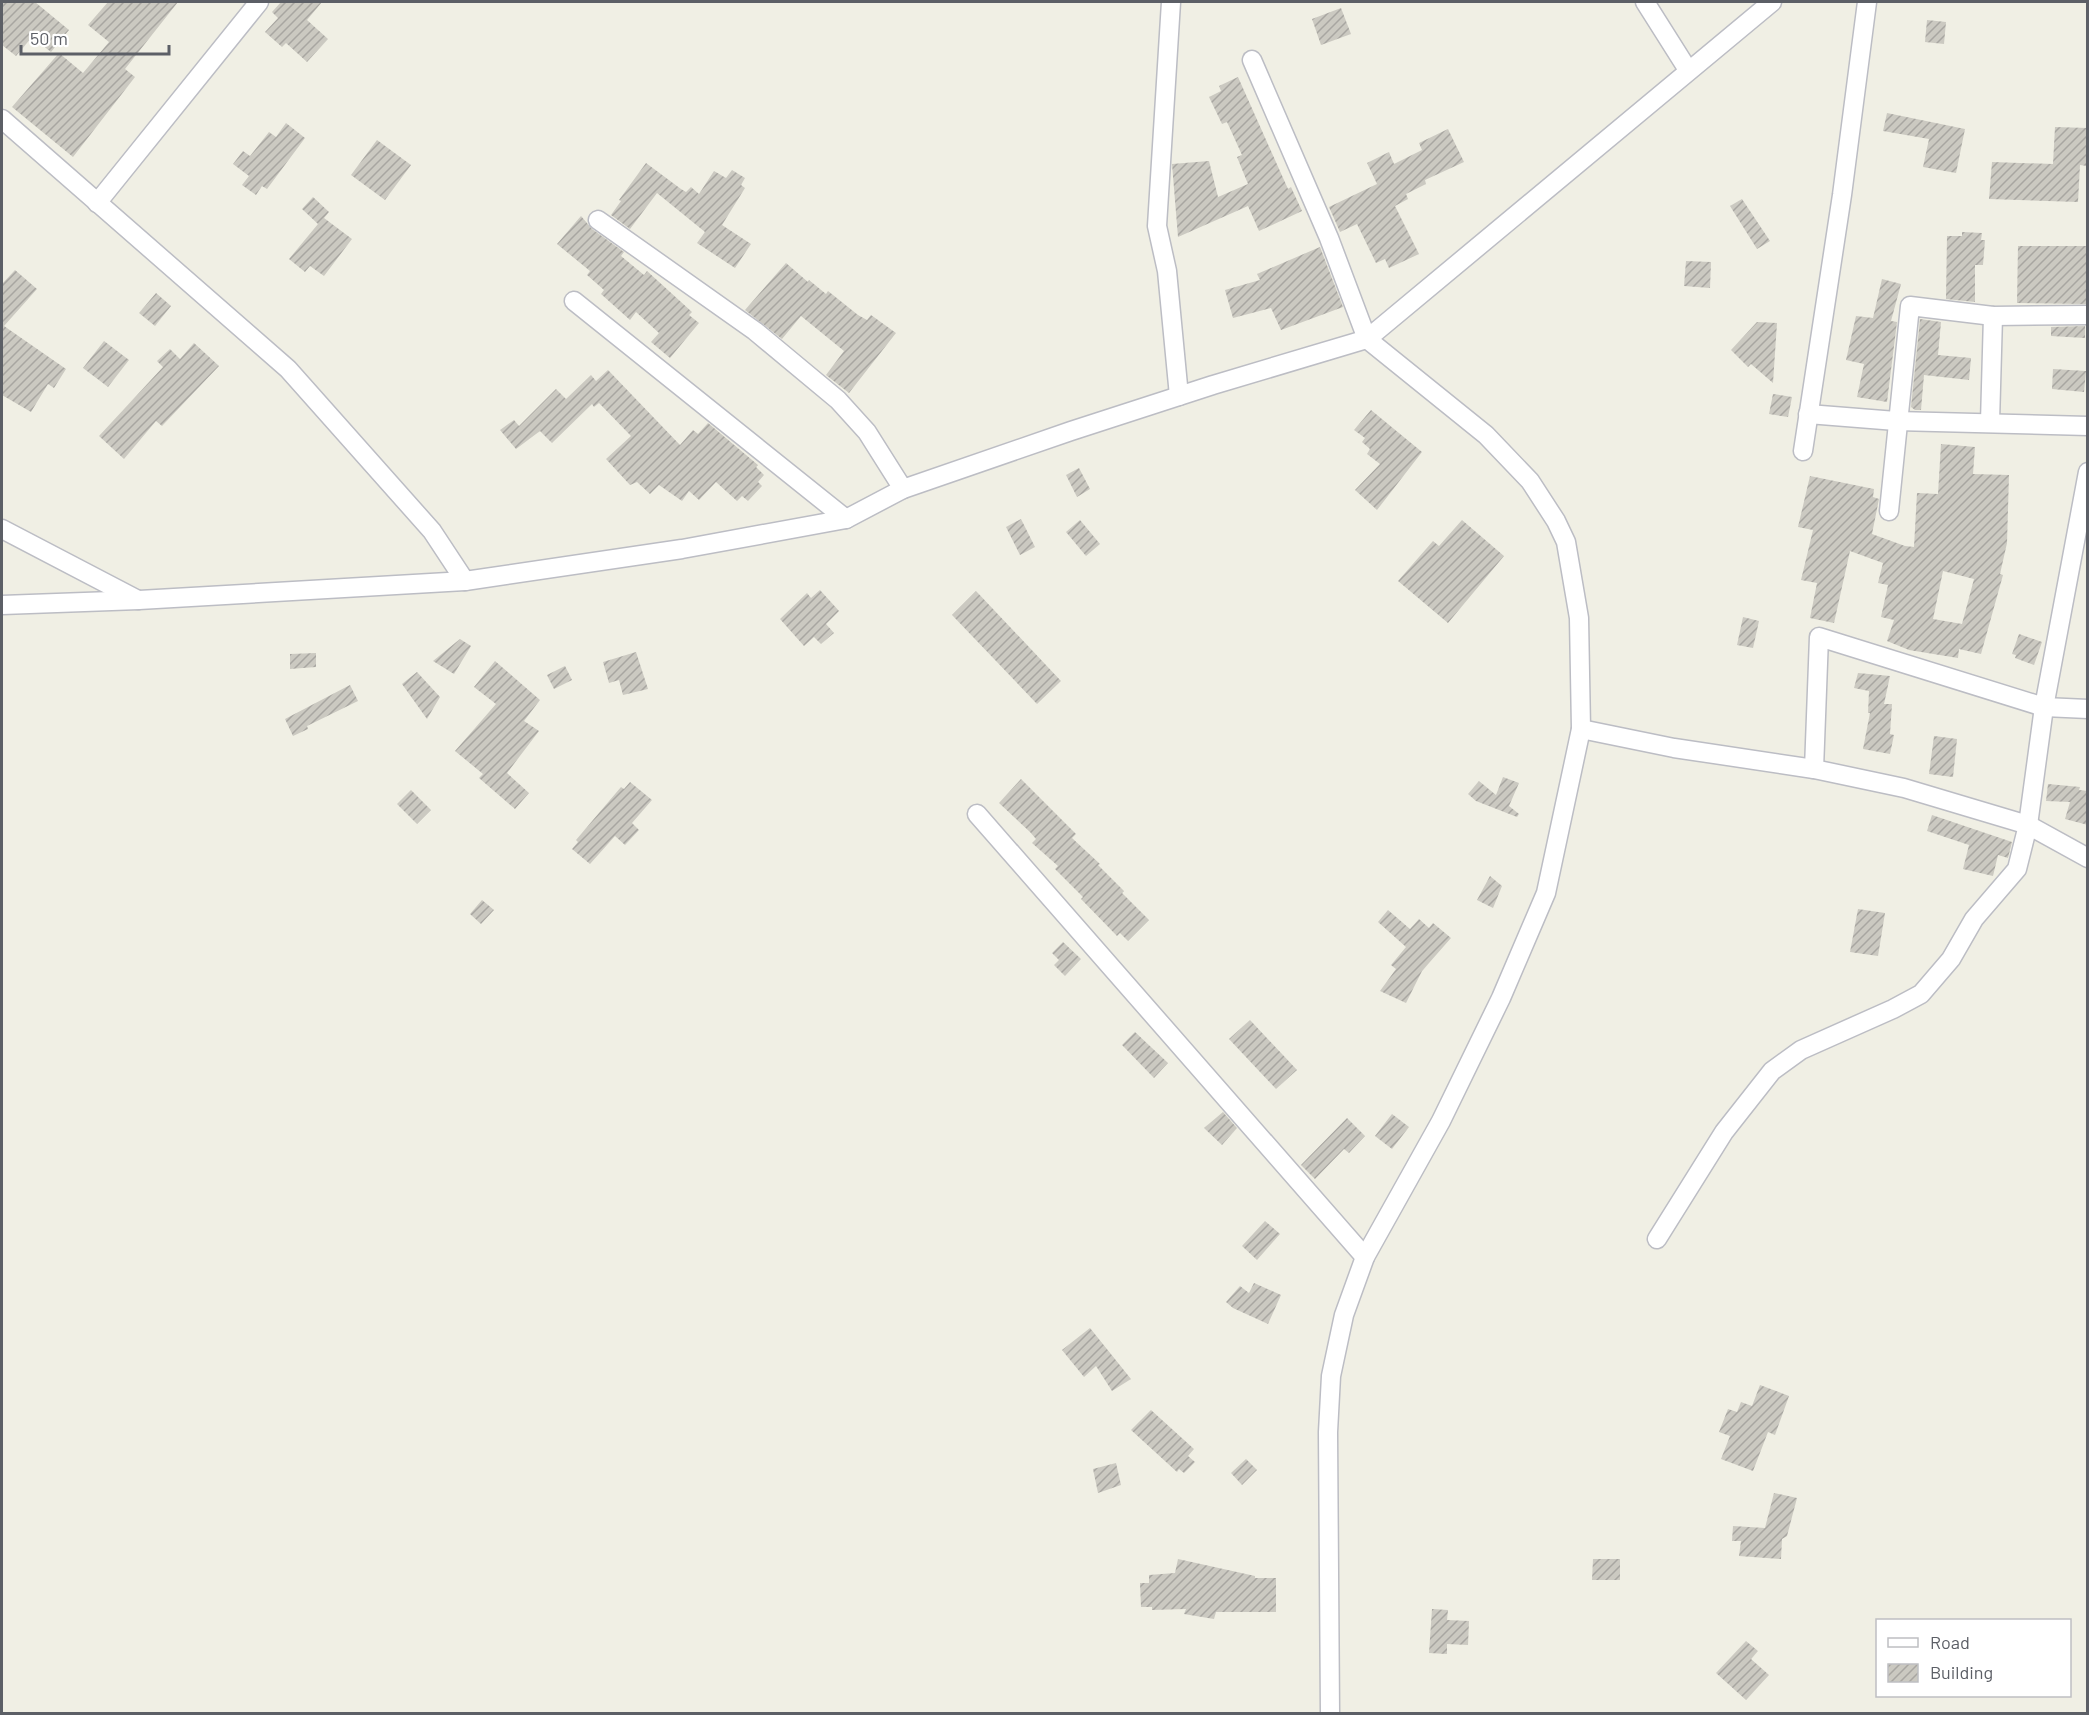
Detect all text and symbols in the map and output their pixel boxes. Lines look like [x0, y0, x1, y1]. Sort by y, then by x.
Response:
scale bar [21, 18, 170, 56]
text: 50 m [30, 27, 68, 49]
legend [1876, 1619, 2071, 1697]
text: Road [1930, 1631, 1970, 1653]
text: Building [1930, 1661, 1993, 1683]

